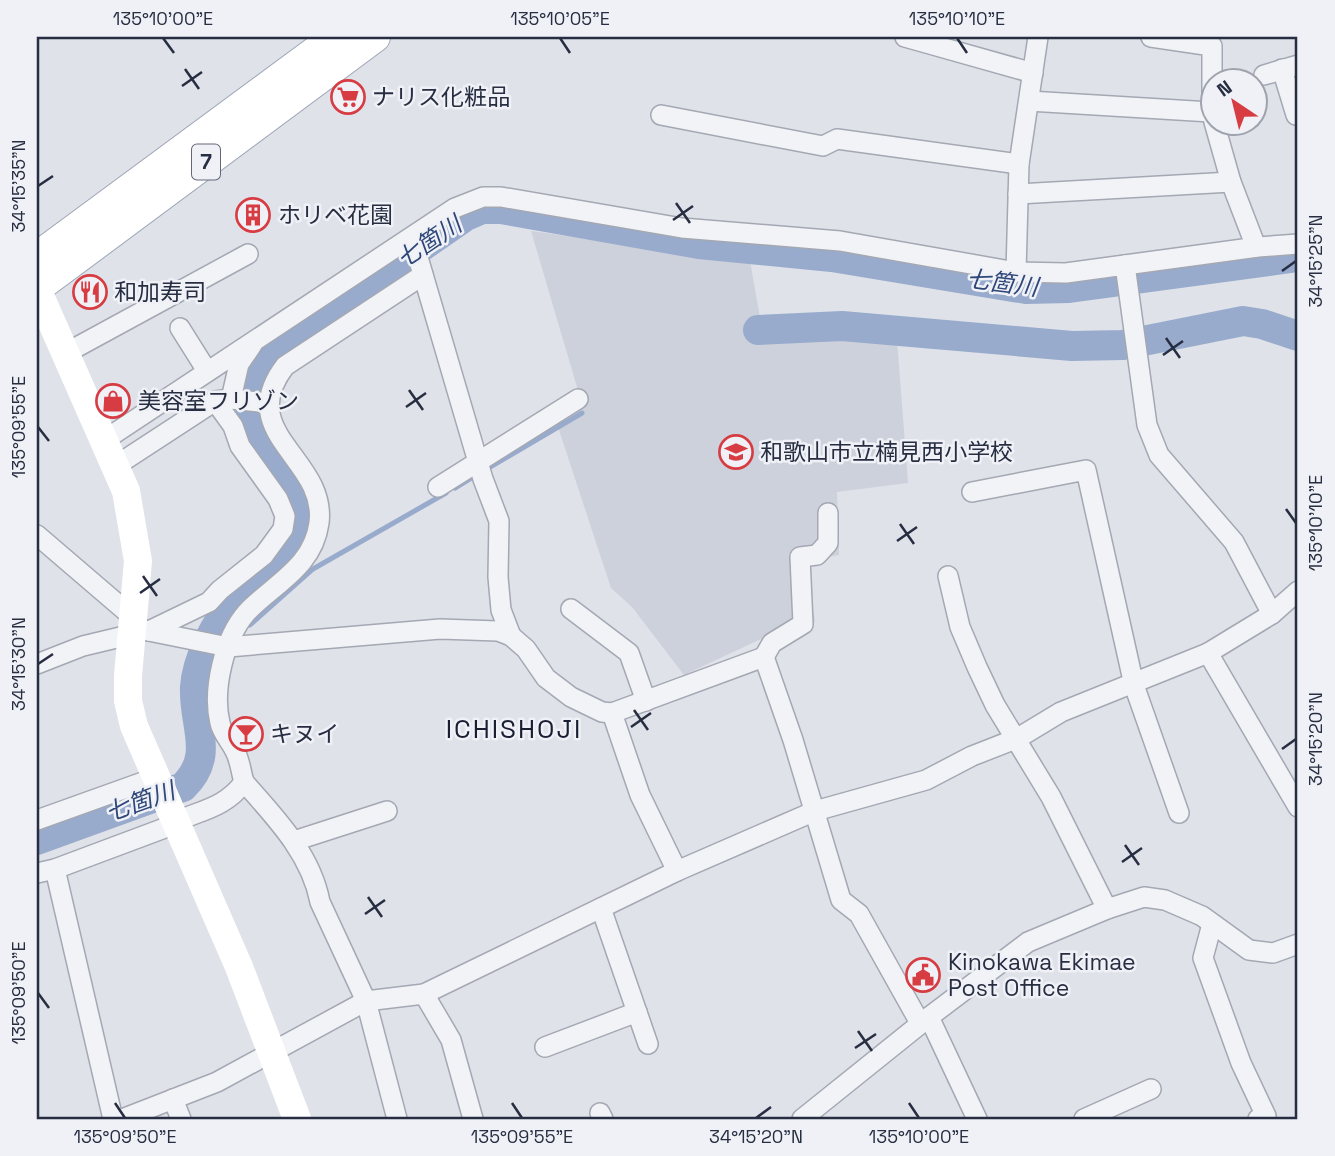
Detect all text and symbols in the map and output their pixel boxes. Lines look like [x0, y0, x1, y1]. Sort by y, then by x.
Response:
text: 135°10'00"E [113, 7, 213, 30]
text: 135°10'05"E [510, 7, 610, 30]
text: 135°10'10"E [909, 7, 1005, 30]
north arrow [1198, 66, 1268, 136]
text: N [1212, 75, 1237, 102]
supermarket icon: ナリス化粧品 [329, 78, 367, 116]
place label: ナリス化粧品 [372, 82, 510, 112]
text: 34°15'35"N [7, 139, 30, 233]
road number: 7 [192, 144, 220, 180]
building icon: ホリベ花園 [234, 196, 272, 234]
place label: ホリベ花園 [278, 200, 393, 230]
water label: 七箇川 [390, 207, 470, 275]
text: 34°15'25"N [1304, 214, 1327, 308]
water label: 七箇川 [964, 263, 1043, 303]
restaurant icon: 和加寿司 [71, 273, 109, 311]
place label: 和加寿司 [114, 277, 206, 307]
text: 135°09'55"E [7, 376, 30, 478]
shop icon: 美容室フリゾン [94, 382, 132, 420]
place label: 美容室フリゾン [138, 386, 299, 416]
school or university icon: 和歌山市立楠見西小学校 [717, 433, 755, 471]
place label: 和歌山市立楠見西小学校 [760, 437, 1013, 467]
text: 135°10'10"E [1304, 475, 1327, 571]
text: 34°15'30"N [7, 617, 30, 711]
text: 34°15'20"N [1304, 692, 1327, 786]
district label: ICHISHOJI [446, 712, 582, 746]
bar icon: キヌイ [227, 715, 265, 753]
place label: キヌイ [270, 719, 339, 749]
water label: 七箇川 [101, 774, 182, 828]
text: 135°09'50"E [7, 941, 30, 1045]
place label: Kinokawa Ekimae Post Office [948, 947, 1136, 1003]
public building icon: Kinokawa Ekimae Post Office [904, 956, 942, 994]
text: 135°09'50"E [73, 1125, 177, 1148]
text: 135°09'55"E [471, 1125, 573, 1148]
text: 34°15'20"N [709, 1125, 803, 1148]
text: 135°10'00"E [869, 1125, 969, 1148]

